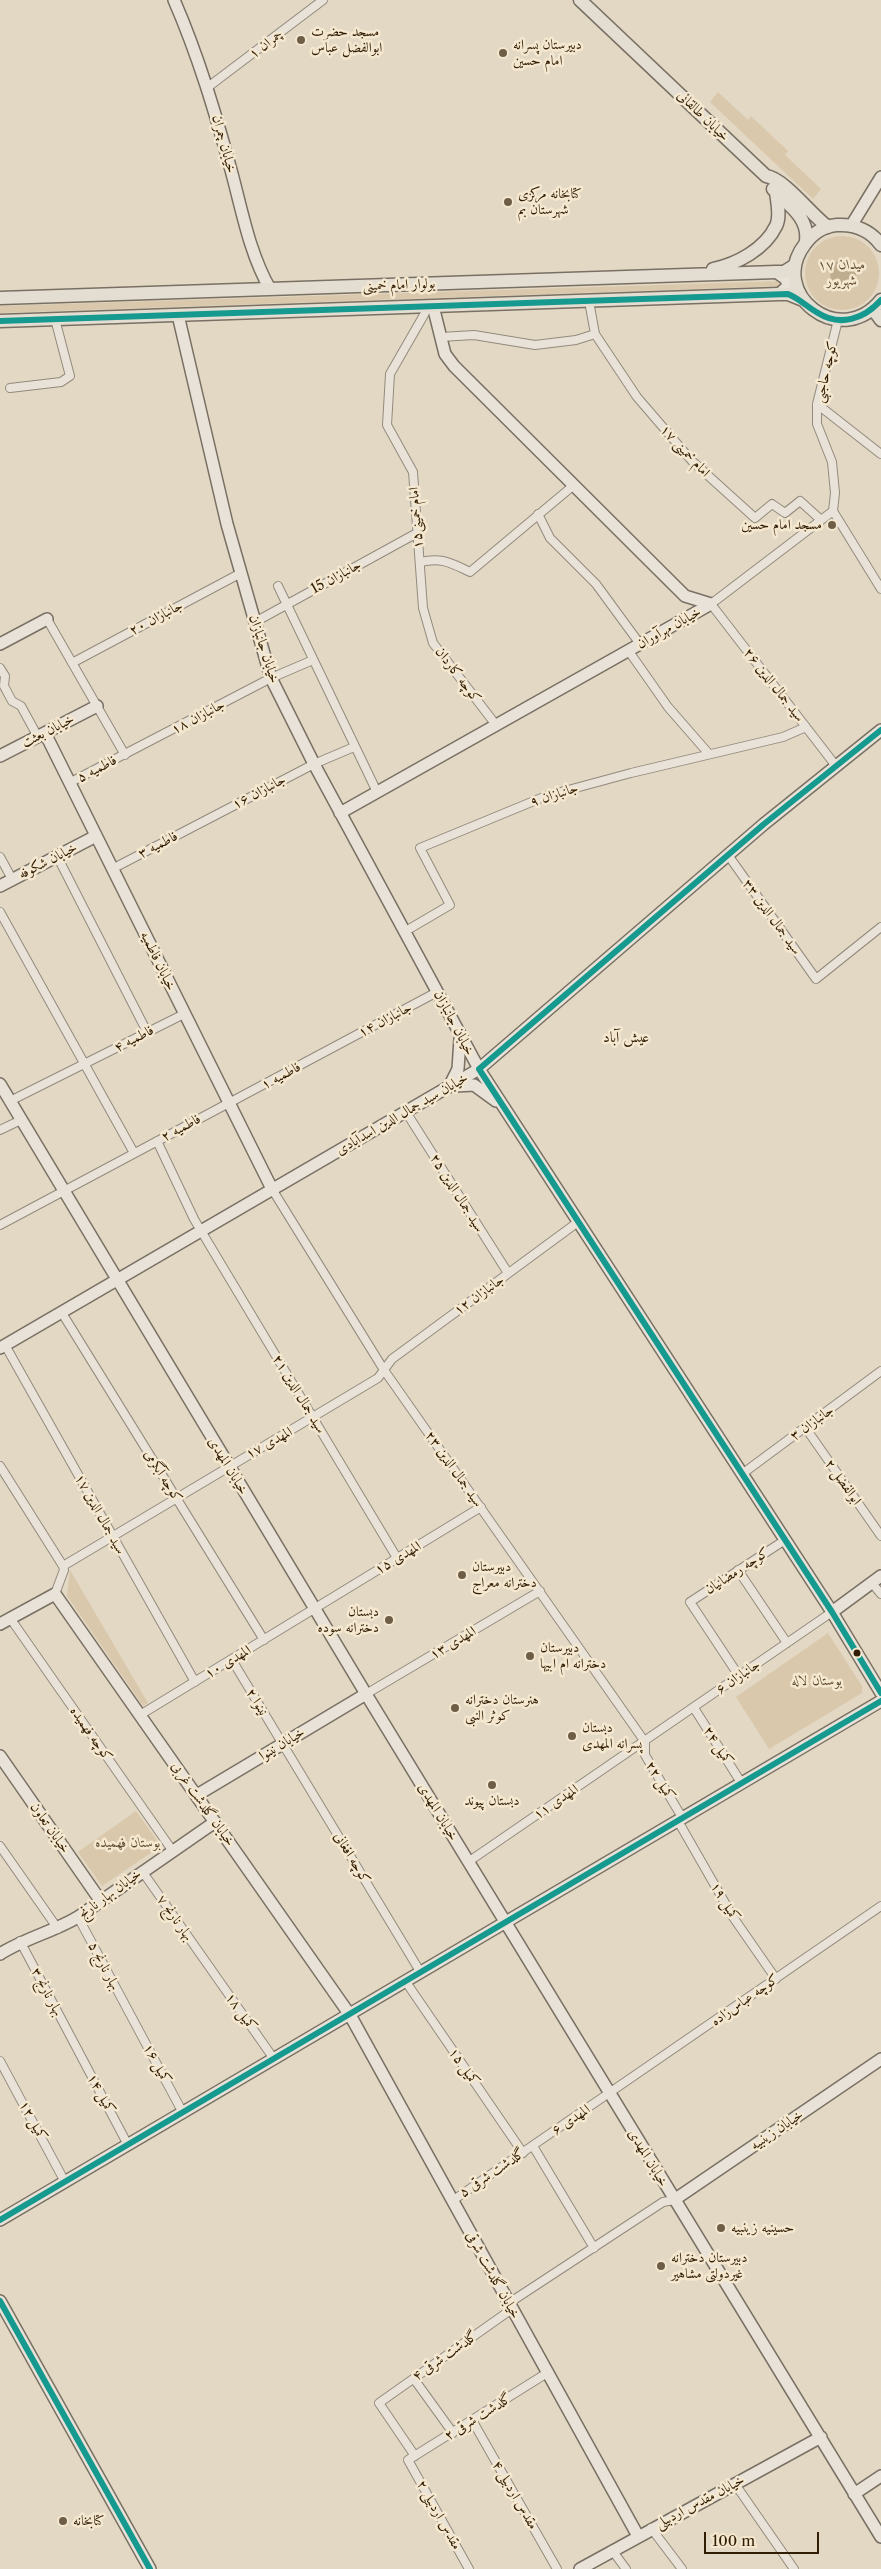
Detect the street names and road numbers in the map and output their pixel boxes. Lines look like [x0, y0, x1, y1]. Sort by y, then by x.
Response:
street label: چمران ۱ [246, 26, 286, 62]
street label: خیابان طالقانی [674, 87, 732, 145]
street label: خیابان چمران [208, 113, 240, 175]
street label: بولوار امام خمینی [362, 275, 436, 295]
street label: کوچه حاجبی [811, 340, 841, 404]
street label: امام خمینی ۱۷ [656, 421, 714, 481]
street label: امام خمینی۱۵ ‍ [405, 483, 427, 549]
street label: جانبازان 15 [308, 556, 364, 598]
street label: جانبازان ۲۰ [127, 597, 185, 639]
street label: خیابان مهرآوران [634, 603, 704, 653]
street label: خیابان جانبازان [245, 613, 283, 685]
street label: کوچه کاردان [432, 644, 484, 706]
street label: سید جمال الدین ۲۶ [740, 645, 808, 725]
street label: جانبازان ۱۸ [169, 696, 227, 738]
street label: خیابان بعثت [19, 711, 77, 751]
street label: فاطمیه ۵ [74, 752, 120, 786]
street label: جانبازان ۱۶ [230, 771, 288, 813]
street label: جانبازان ۹ [528, 779, 580, 811]
street label: فاطمیه ۳ [135, 828, 181, 862]
street label: خیابان شکوفه [16, 839, 80, 883]
street label: سید جمال الدین ۳۳ [739, 876, 805, 958]
street label: خیابان فاطمیه [136, 929, 180, 993]
street label: خیابان جانبازان [430, 988, 478, 1058]
street label: جانبازان ۱۴ [356, 999, 414, 1041]
street label: فاطمیه ۴ [111, 1022, 157, 1056]
street label: فاطمیه ۱ [258, 1059, 304, 1093]
street label: خیابان سید جمال الدین اسدآبادی [333, 1069, 471, 1159]
street label: فاطمیه ۲ [158, 1111, 204, 1145]
street label: سید جمال الدین ۲۵ [426, 1151, 488, 1235]
street label: جانبازان ۱۲ [451, 1271, 507, 1319]
street label: سید جمال الدین ۲۱ [269, 1351, 329, 1437]
street label: جانبازان ۳ [787, 1402, 837, 1444]
street label: المهدی ۱۷ [243, 1423, 295, 1463]
street label: سید جمال الدین ۲۳ [422, 1428, 486, 1510]
street label: خیابان المهدی [204, 1434, 252, 1498]
street label: کوچه آبگرمی [140, 1447, 186, 1505]
street label: ابوالفضل ۲ [821, 1456, 865, 1508]
street label: سید جمال الدین ۱۷ [71, 1471, 129, 1557]
street label: المهدی ۱۵ [372, 1538, 424, 1578]
street label: کوچه رمضانیان [702, 1544, 772, 1598]
street label: المهدی ۱۳ [427, 1623, 479, 1663]
street label: المهدی ۱۰ [202, 1642, 254, 1682]
street label: جانبازان ۶ [713, 1656, 763, 1698]
street label: نینوا ۲ [242, 1685, 272, 1719]
street label: کوچه فهمیده [66, 1703, 116, 1765]
street label: کمیل ۲۴ [699, 1723, 737, 1769]
street label: خیابان نینوا [256, 1724, 308, 1764]
street label: خیابان گلدشت غربی [168, 1758, 238, 1850]
street label: کمیل ۲۲ [642, 1758, 678, 1804]
street label: خیابان المهدی [414, 1780, 462, 1844]
street label: المهدی ۱۱ [530, 1781, 582, 1823]
street label: خیابان تعاون [26, 1799, 74, 1857]
street label: کوچه افغانی [330, 1829, 374, 1887]
street label: خیابان بهار نارنج [75, 1865, 145, 1923]
street label: کمیل ۱۹ [707, 1879, 743, 1925]
street label: بهار نارنج ۷ [153, 1892, 197, 1944]
street label: بهار نارنج ۵ [84, 1939, 124, 1993]
street label: بهار نارنج ۳ [27, 1965, 67, 2019]
street label: کوچه عباس‌زاده [708, 1971, 782, 2029]
street label: کمیل ۱۸ [222, 1990, 260, 2034]
street label: کمیل ۱۶ [139, 2041, 175, 2087]
street label: کمیل ۱۵ [445, 2044, 483, 2090]
street label: کمیل ۱۴ [83, 2071, 119, 2117]
street label: کمیل ۱۲ [15, 2098, 51, 2144]
street label: المهدی ۶ [549, 2101, 593, 2139]
street label: خیابان زینبیه [747, 2106, 807, 2154]
street label: خیابان المهدی [624, 2126, 672, 2190]
street label: گلدشت شرقی ۵ [456, 2145, 528, 2201]
street label: خیابان گلدشت شرقی [462, 2228, 524, 2322]
street label: گلدشت شرقی ۴ [409, 2327, 481, 2385]
street label: گلدشت شرقی ۲ [441, 2390, 515, 2444]
street label: مقدس اردبیلی ۴ [488, 2458, 542, 2532]
street label: خیابان مقدس اردبیلی [653, 2471, 747, 2533]
street label: مقدس اردبیلی ۲ [413, 2477, 465, 2553]

